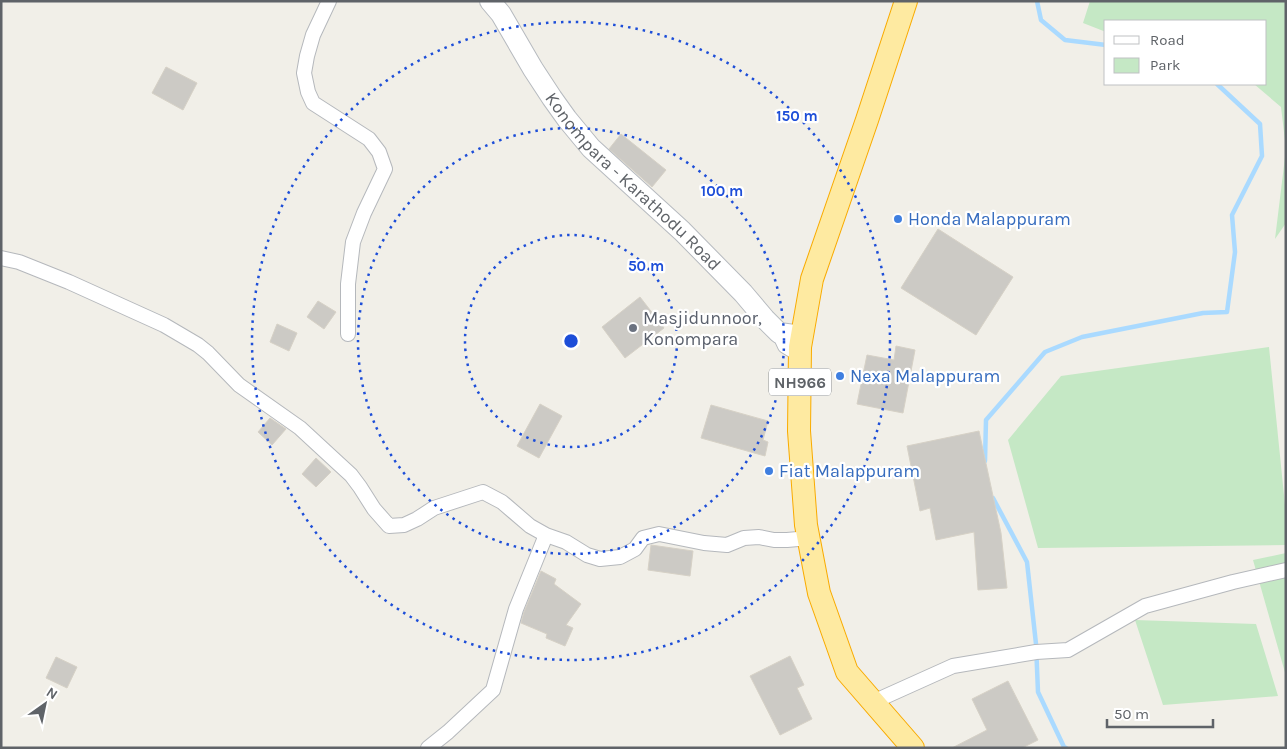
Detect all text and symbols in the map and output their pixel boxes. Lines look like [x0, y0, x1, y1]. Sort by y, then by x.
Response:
legend [1104, 20, 1267, 85]
text: Road [1150, 31, 1185, 49]
text: Park [1150, 56, 1180, 74]
street label: Konompara - Karathodu Road [540, 88, 726, 275]
text: 150 m [776, 107, 818, 125]
text: 100 m [701, 182, 743, 200]
place label: Honda Malappuram [908, 208, 1071, 230]
marker: Honda Malappuram [892, 213, 904, 225]
text: 50 m [628, 257, 664, 275]
place label: Masjidunnoor, Konompara [643, 307, 762, 350]
marker: Masjidunnoor, Konompara [627, 322, 639, 334]
centre of rings [562, 332, 580, 350]
place label: Nexa Malappuram [850, 365, 1000, 387]
road number: NH966 [769, 368, 831, 396]
marker: Nexa Malappuram [834, 370, 846, 382]
place label: Fiat Malappuram [779, 460, 920, 482]
marker: Fiat Malappuram [763, 465, 775, 477]
north arrow [20, 679, 70, 729]
text: N [43, 684, 61, 703]
scale bar [1107, 696, 1213, 728]
text: 50 m [1114, 705, 1149, 723]

